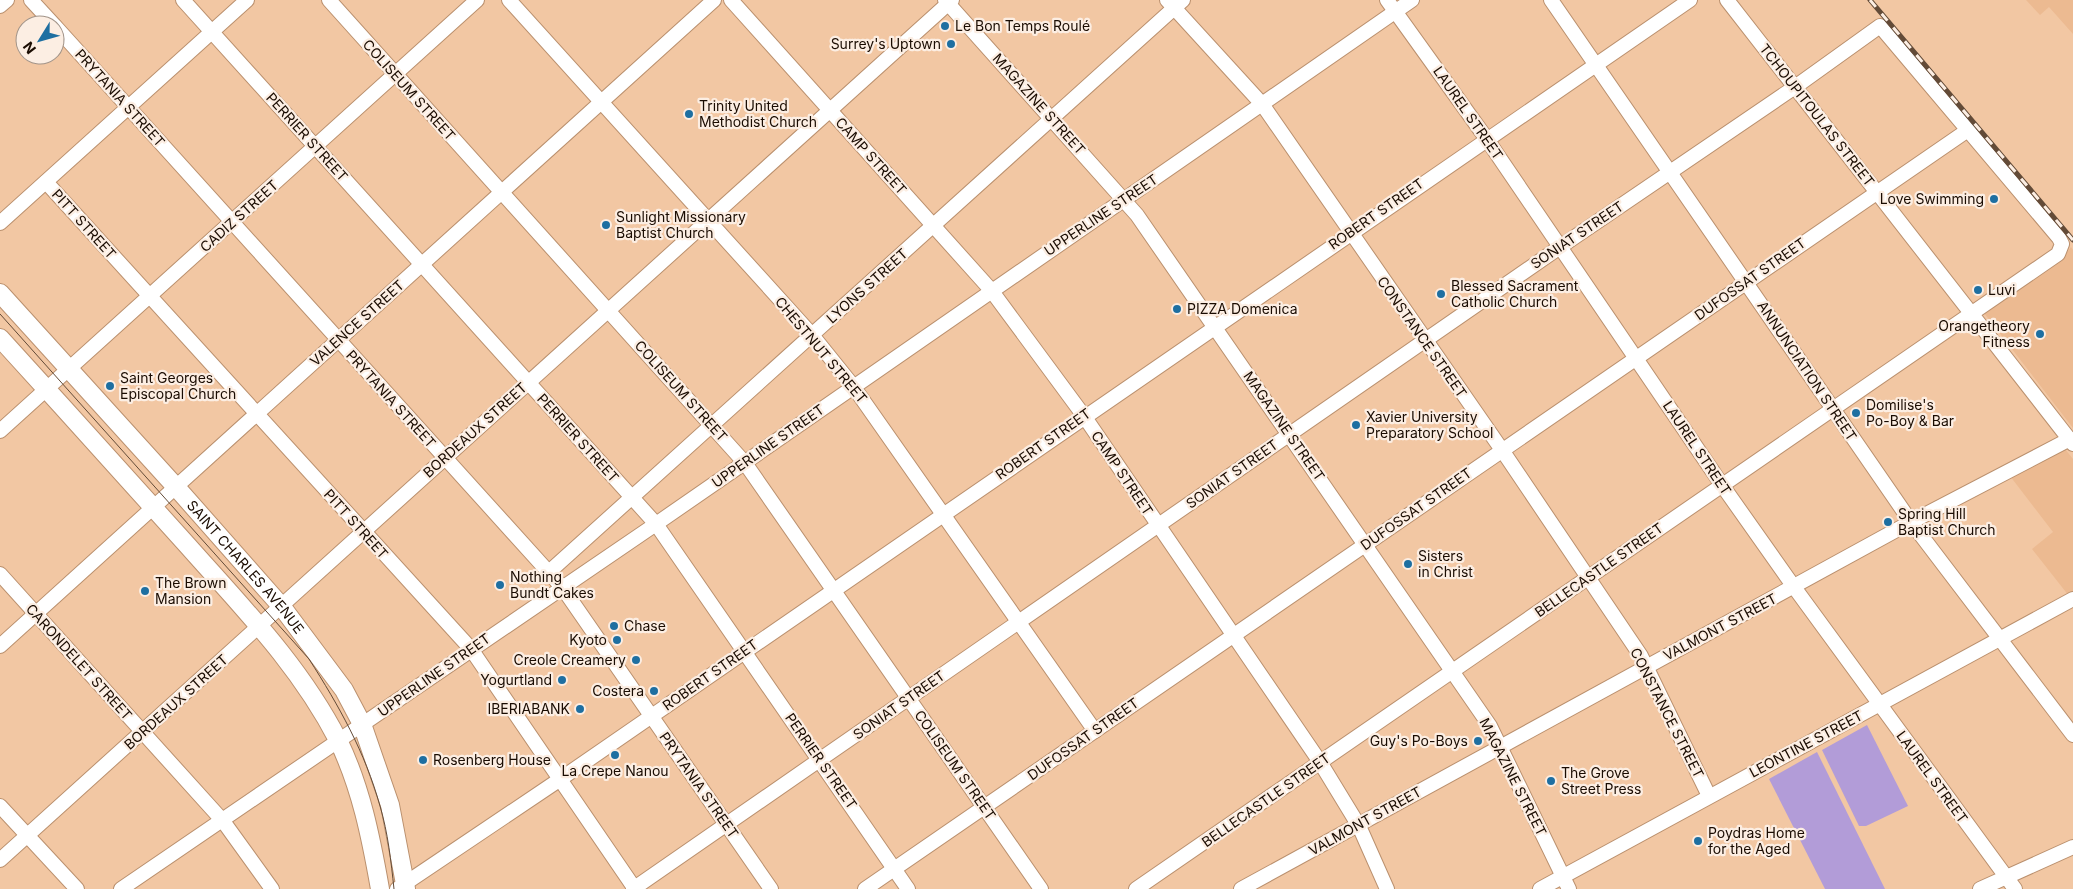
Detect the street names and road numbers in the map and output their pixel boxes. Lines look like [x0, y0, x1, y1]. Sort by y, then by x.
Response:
street label: COLISEUM STREET [360, 36, 459, 144]
street label: TCHOUPITOULAS STREET [1756, 40, 1878, 189]
street label: PRYTANIA STREET [72, 45, 169, 150]
street label: MAGAZINE STREET [990, 50, 1089, 158]
street label: LAUREL STREET [1430, 63, 1507, 163]
street label: PERRIER STREET [263, 89, 352, 184]
street label: CAMP STREET [832, 114, 910, 198]
street label: UPPERLINE STREET [1041, 170, 1161, 259]
street label: ROBERT STREET [1325, 174, 1427, 253]
street label: CADIZ STREET [196, 176, 281, 255]
street label: PITT STREET [49, 185, 120, 262]
street label: SONIAT STREET [1527, 197, 1626, 272]
street label: DUFOSSAT STREET [1691, 234, 1809, 323]
street label: LYONS STREET [823, 245, 911, 327]
street label: CONSTANCE STREET [1374, 273, 1471, 401]
street label: VALENCE STREET [306, 276, 407, 369]
street label: CHESTNUT STREET [772, 293, 871, 406]
street label: ANNUNCIATION STREET [1754, 298, 1861, 444]
street label: COLISEUM STREET [632, 337, 731, 445]
street label: PRYTANIA STREET [343, 346, 440, 451]
street label: MAGAZINE STREET [1240, 368, 1329, 484]
street label: BORDEAUX STREET [419, 379, 530, 481]
street label: PERRIER STREET [534, 390, 623, 485]
street label: LAUREL STREET [1660, 397, 1735, 498]
street label: UPPERLINE STREET [708, 400, 827, 491]
street label: ROBERT STREET [992, 404, 1094, 483]
street label: CAMP STREET [1088, 427, 1157, 518]
street label: SONIAT STREET [1182, 436, 1281, 512]
street label: DUFOSSAT STREET [1357, 464, 1475, 553]
street label: PITT STREET [321, 485, 392, 562]
street label: SAINT CHARLES AVENUE [184, 497, 308, 637]
street label: BELLECASTLE STREET [1531, 519, 1666, 620]
street label: VALMONT STREET [1660, 589, 1779, 664]
street label: CARONDELET STREET [23, 600, 136, 723]
street label: UPPERLINE STREET [374, 629, 493, 720]
street label: ROBERT STREET [659, 635, 761, 714]
street label: CONSTANCE STREET [1627, 645, 1708, 781]
street label: BORDEAUX STREET [120, 651, 231, 753]
street label: SONIAT STREET [849, 667, 948, 743]
street label: DUFOSSAT STREET [1024, 694, 1142, 783]
street label: LEONTINE STREET [1746, 706, 1865, 781]
street label: COLISEUM STREET [911, 707, 1000, 823]
street label: PERRIER STREET [782, 709, 861, 812]
street label: MAGAZINE STREET [1476, 715, 1551, 839]
street label: LAUREL STREET [1893, 727, 1972, 826]
street label: PRYTANIA STREET [656, 728, 742, 841]
street label: BELLECASTLE STREET [1198, 749, 1333, 850]
street label: VALMONT STREET [1306, 783, 1424, 859]

